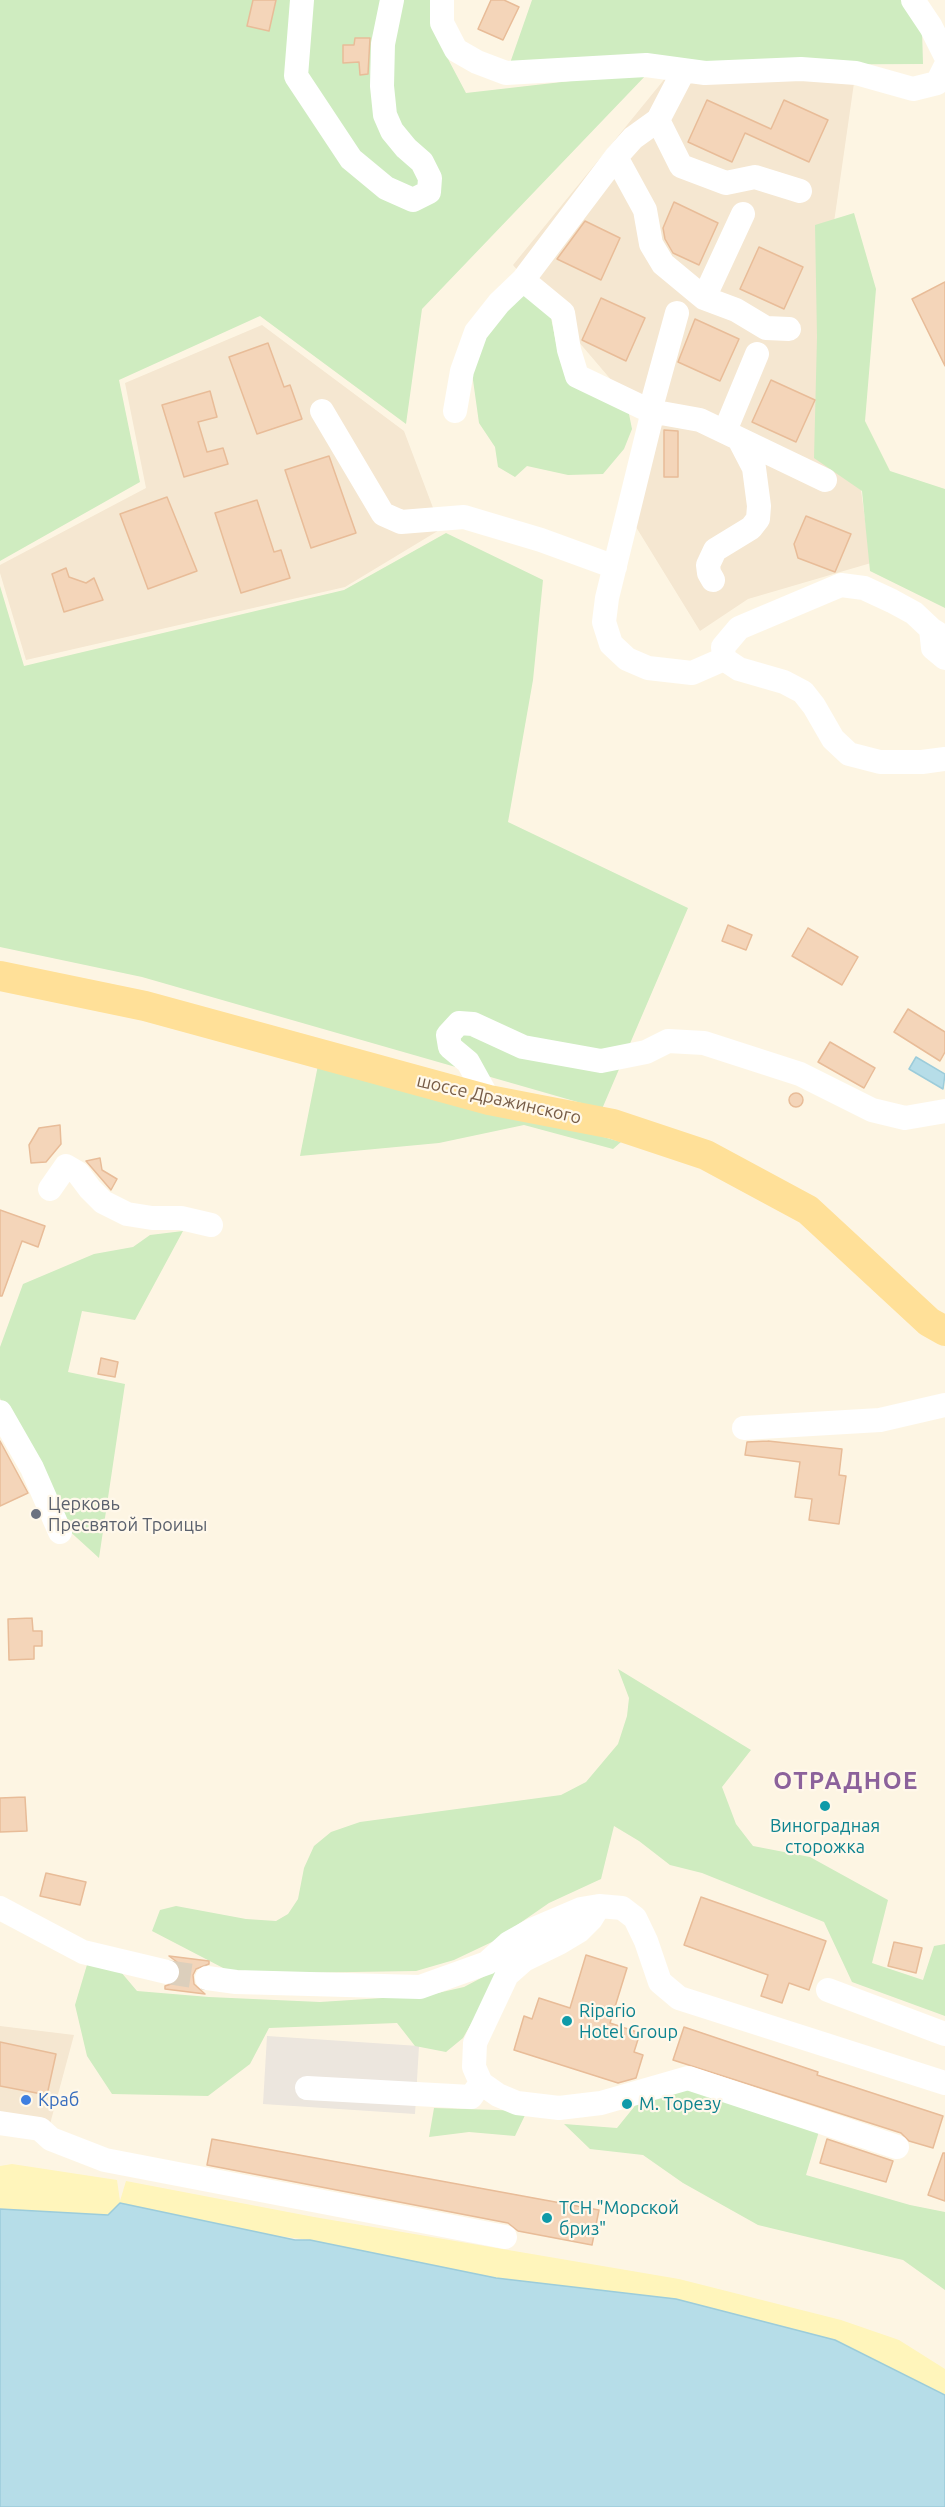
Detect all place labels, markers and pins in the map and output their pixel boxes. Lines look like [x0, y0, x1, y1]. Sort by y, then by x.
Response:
place label: Церковь Пресвятой Троицы [48, 1493, 207, 1536]
marker: Церковь Пресвятой Троицы [29, 1507, 43, 1521]
marker: Виноградная сторожка [818, 1799, 832, 1813]
place label: Виноградная сторожка [770, 1815, 880, 1858]
place label: Ripario Hotel Group [579, 2000, 678, 2042]
marker: Ripario Hotel Group [560, 2014, 574, 2028]
place label: Краб [38, 2089, 79, 2111]
marker: Краб [19, 2093, 33, 2107]
place label: М. Торезу [639, 2093, 721, 2115]
marker: М. Торезу [620, 2097, 634, 2111]
place label: ТСН "Морской бриз" [559, 2197, 679, 2240]
marker: ТСН "Морской бриз" [540, 2211, 554, 2225]

